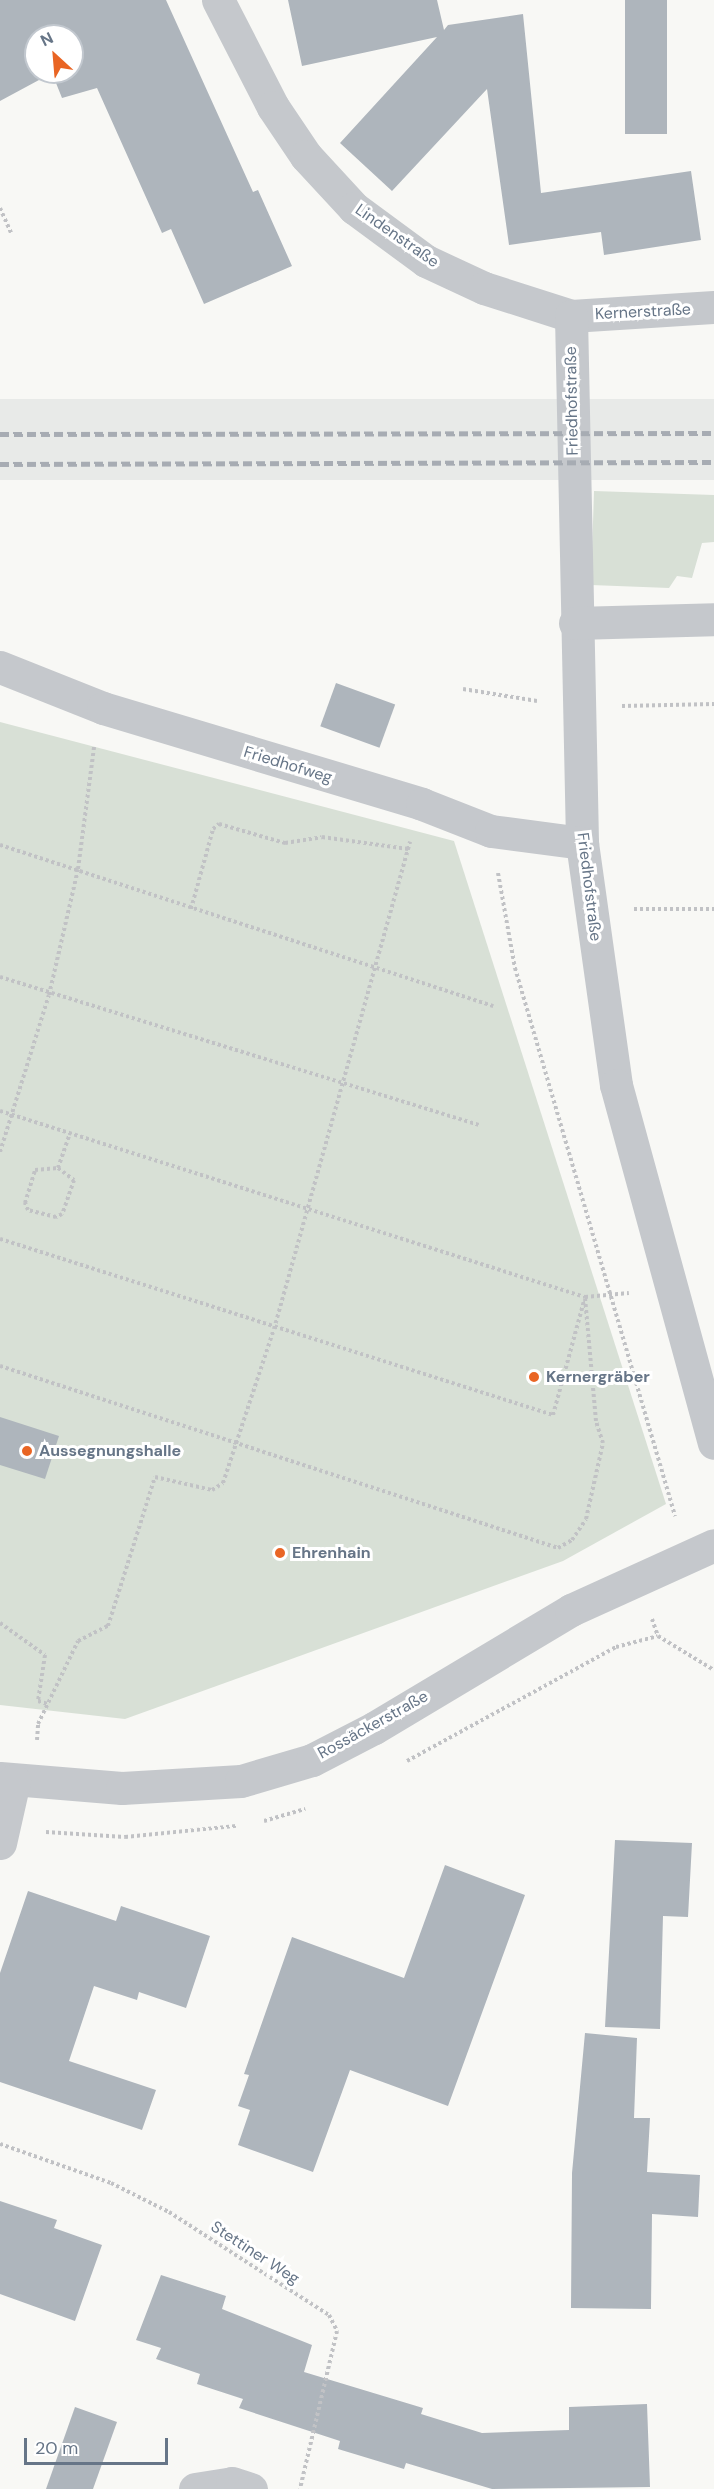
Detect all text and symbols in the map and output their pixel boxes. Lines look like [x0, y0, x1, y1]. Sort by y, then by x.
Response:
north arrow [24, 24, 84, 84]
text: N [37, 27, 57, 51]
street label: Lindenstraße [351, 200, 443, 272]
street label: Kernerstraße [595, 300, 691, 324]
street label: Friedhofstraße [561, 346, 583, 456]
street label: Friedhofweg [241, 742, 335, 788]
street label: Friedhofstraße [573, 832, 605, 942]
place label: Kernergräber [546, 1367, 650, 1387]
marker: Kernergräber [527, 1370, 541, 1384]
place label: Aussegnungshalle [39, 1441, 181, 1461]
marker: Aussegnungshalle [20, 1444, 34, 1458]
place label: Ehrenhain [292, 1543, 371, 1563]
marker: Ehrenhain [273, 1546, 287, 1560]
street label: Rossäckerstraße [315, 1687, 431, 1763]
street label: Stettiner Weg [207, 2217, 303, 2289]
scale bar [27, 2426, 171, 2464]
text: 20 m [35, 2436, 78, 2460]

